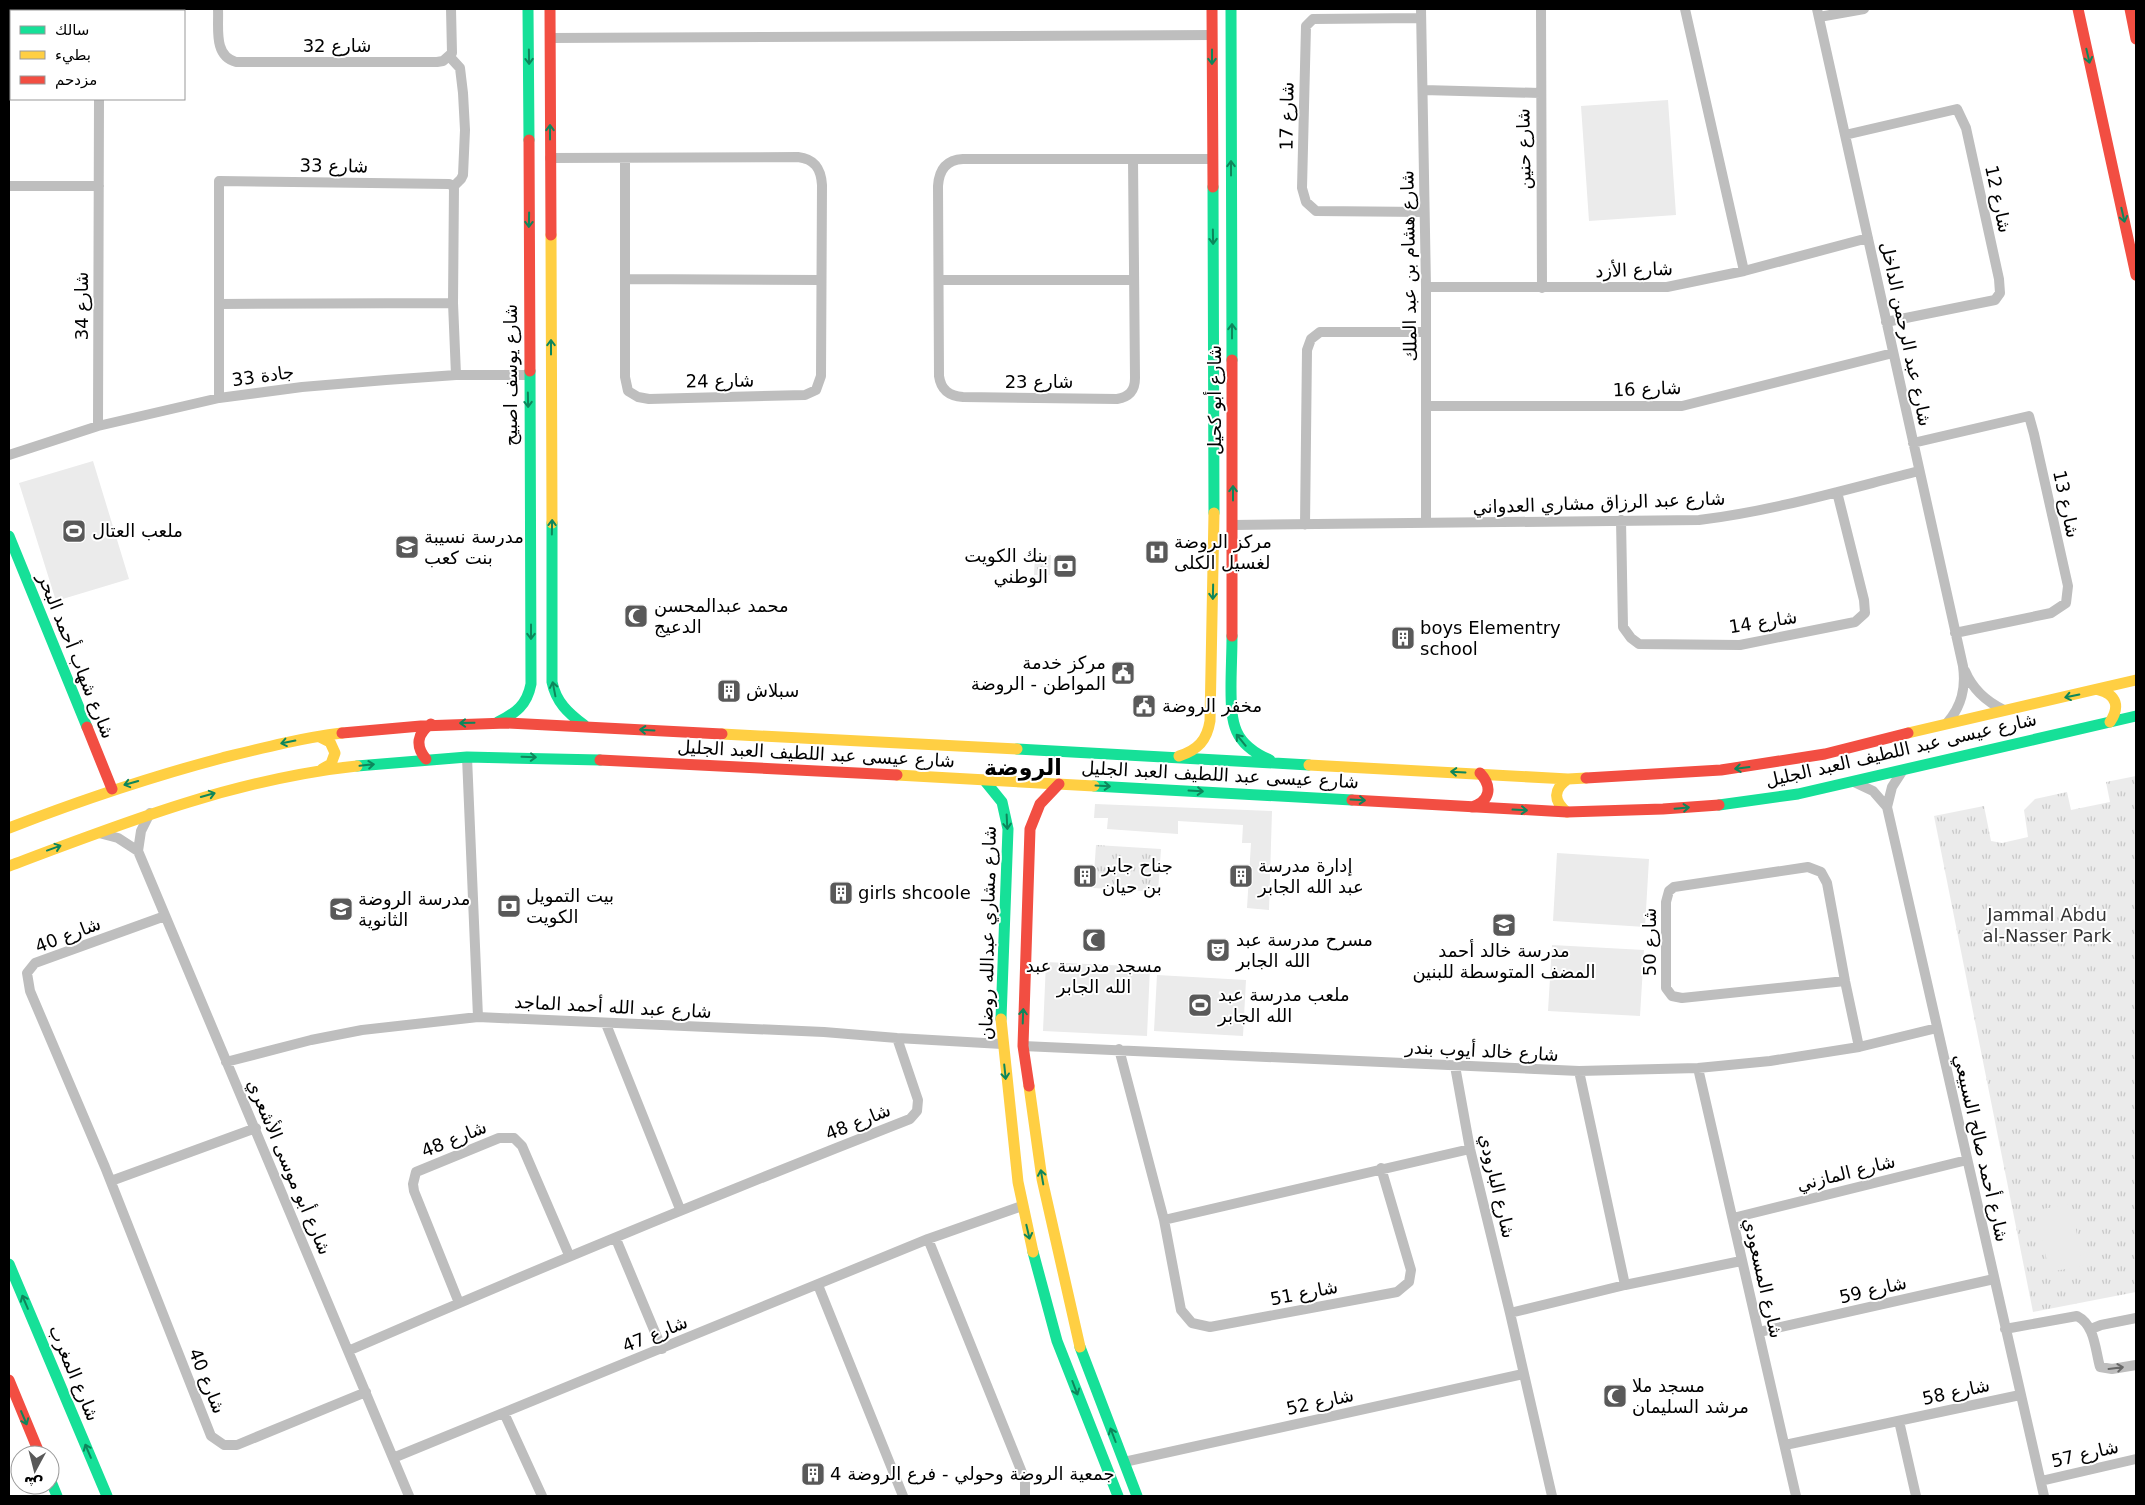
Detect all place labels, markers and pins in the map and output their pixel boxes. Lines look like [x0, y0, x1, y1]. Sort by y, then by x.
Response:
sports icon: ملعب العتال [61, 518, 87, 544]
place label: ملعب العتال [92, 520, 183, 541]
place label: مدرسة نسيبة بنت كعب [424, 526, 524, 568]
place label: مركز الروضة لغسيل الكلى [1174, 531, 1272, 573]
school or university icon: مدرسة نسيبة بنت كعب [394, 534, 420, 560]
hospital icon: مركز الروضة لغسيل الكلى [1144, 539, 1170, 565]
place label: بنك الكويت الوطني [964, 545, 1048, 588]
bank icon: بنك الكويت الوطني [1052, 553, 1078, 579]
place label: محمد عبدالمحسن الدعيج [654, 595, 789, 638]
mosque icon: محمد عبدالمحسن الدعيج [623, 603, 649, 629]
place label: boys Elementry school [1420, 617, 1561, 659]
building icon: boys Elementry school [1390, 625, 1416, 651]
place label: مركز خدمة المواطن - الروضة [971, 652, 1106, 695]
public building icon: مركز خدمة المواطن - الروضة [1110, 660, 1136, 686]
building icon: سبلاش [716, 678, 742, 704]
place label: سبلاش [746, 680, 799, 701]
public building icon: مخفر الروضة [1131, 693, 1157, 719]
place label: مخفر الروضة [1162, 695, 1262, 717]
place label: جناح جابر بن حيان [1101, 855, 1173, 898]
place label: إدارة مدرسة عبد الله الجابر [1257, 855, 1364, 898]
building icon: جناح جابر بن حيان [1072, 863, 1098, 889]
building icon: إدارة مدرسة عبد الله الجابر [1228, 863, 1254, 889]
building icon: girls shcoole [828, 880, 854, 906]
place label: girls shcoole [858, 882, 971, 903]
place label: بيت التمويل الكويت [526, 885, 614, 928]
place label: مدرسة الروضة الثانوية [358, 888, 470, 931]
bank icon: بيت التمويل الكويت [496, 893, 522, 919]
school or university icon: مدرسة الروضة الثانوية [328, 896, 354, 922]
school or university icon: مدرسة خالد أحمد المضف المتوسطة للبنين [1491, 912, 1517, 938]
mosque icon: مسجد مدرسة عبد الله الجابر [1081, 927, 1107, 953]
place label: مسرح مدرسة عبد الله الجابر [1235, 929, 1373, 972]
theatre icon: مسرح مدرسة عبد الله الجابر [1205, 937, 1231, 963]
place label: مدرسة خالد أحمد المضف المتوسطة للبنين [1412, 939, 1596, 983]
place label: مسجد مدرسة عبد الله الجابر [1026, 955, 1162, 998]
place label: ملعب مدرسة عبد الله الجابر [1217, 984, 1350, 1027]
sports icon: ملعب مدرسة عبد الله الجابر [1187, 992, 1213, 1018]
place label: مسجد ملا مرشد السليمان [1632, 1375, 1749, 1418]
mosque icon: مسجد ملا مرشد السليمان [1602, 1383, 1628, 1409]
building icon: جمعية الروضة وحولي - فرع الروضة 4 [800, 1461, 826, 1487]
place label: جمعية الروضة وحولي - فرع الروضة 4 [830, 1463, 1115, 1485]

